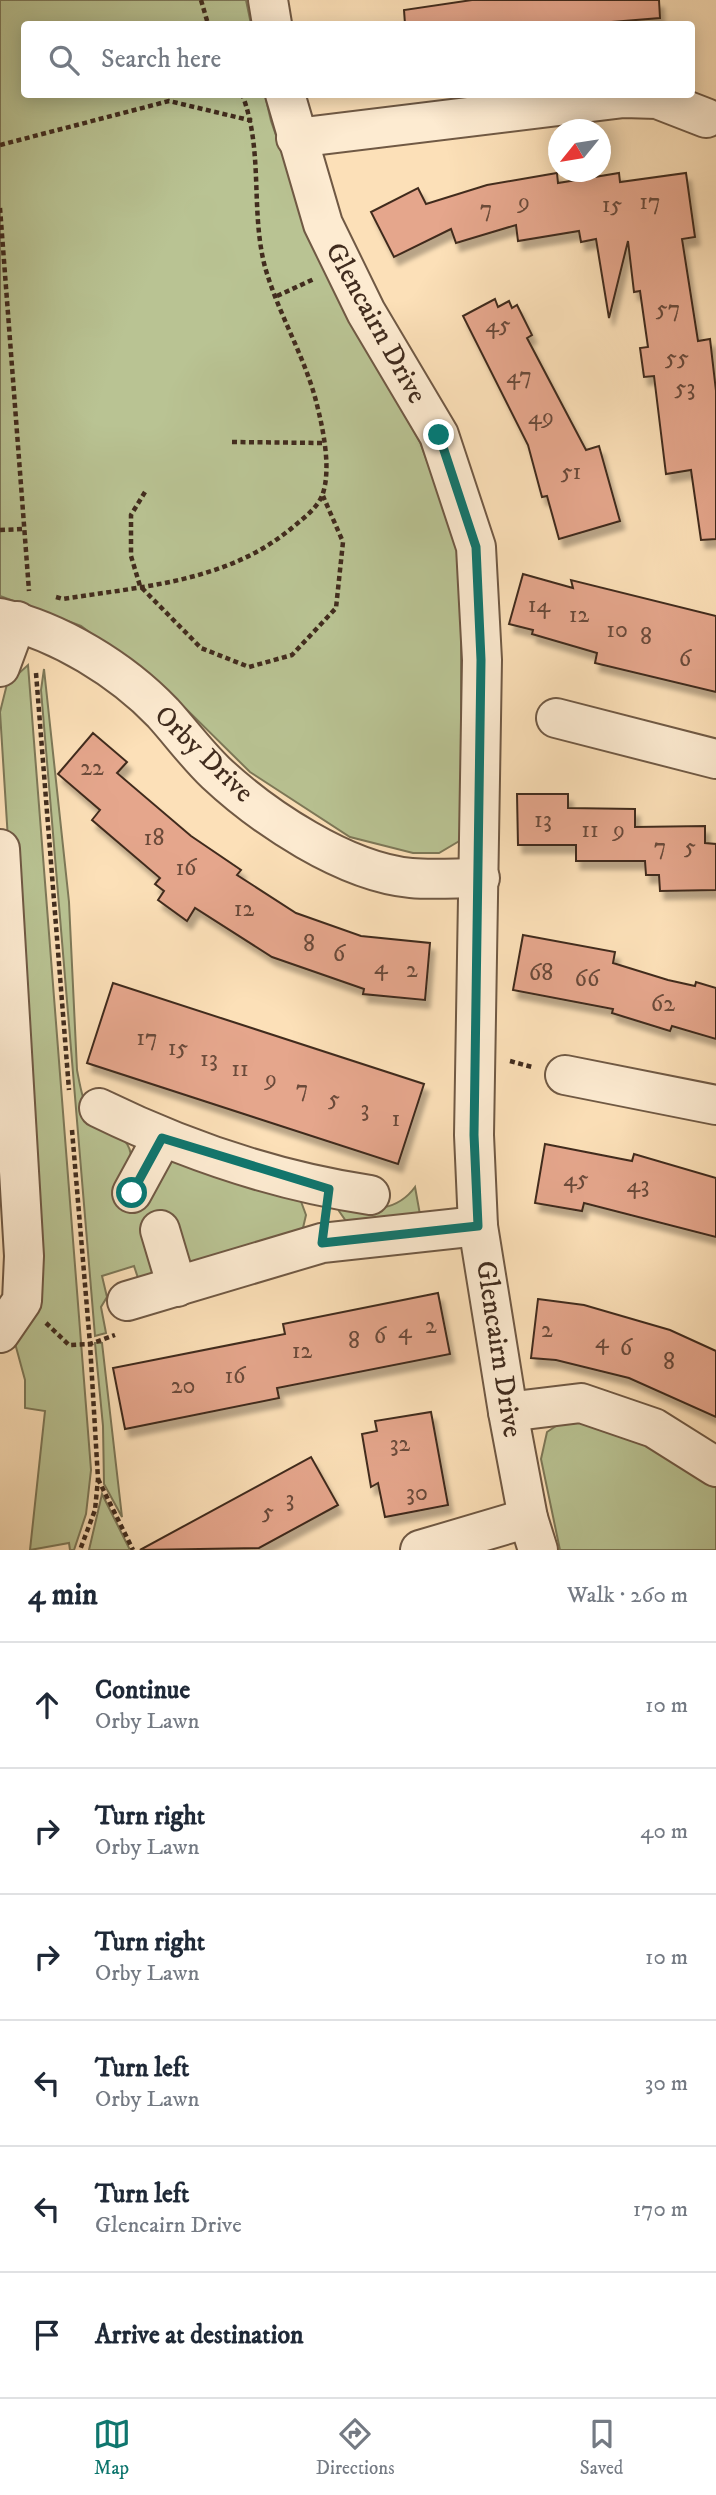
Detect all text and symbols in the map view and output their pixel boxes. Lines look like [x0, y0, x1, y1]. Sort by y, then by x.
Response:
search box [21, 21, 695, 98]
icon: search [45, 41, 83, 79]
text: Search here [101, 43, 221, 76]
north arrow [548, 119, 611, 182]
house number: 9 [517, 187, 530, 217]
house number: 17 [639, 187, 661, 217]
house number: 15 [602, 190, 622, 220]
house number: 7 [480, 194, 492, 224]
street label: Glencairn Drive [317, 236, 435, 410]
house number: 57 [656, 294, 680, 324]
house number: 45 [485, 310, 511, 340]
house number: 55 [665, 343, 689, 373]
house number: 47 [506, 361, 532, 391]
house number: 53 [675, 373, 695, 403]
house number: 49 [528, 402, 554, 432]
route end [423, 419, 454, 450]
house number: 51 [561, 457, 581, 487]
house number: 14 [528, 590, 551, 620]
house number: 12 [569, 600, 590, 630]
house number: 10 [606, 615, 628, 645]
house number: 8 [640, 622, 652, 652]
house number: 6 [679, 644, 693, 674]
street label: Orby Drive [147, 698, 261, 810]
house number: 22 [80, 753, 104, 783]
house number: 13 [534, 805, 552, 835]
house number: 11 [581, 815, 599, 845]
house number: 9 [612, 815, 625, 845]
house number: 18 [144, 823, 164, 853]
house number: 7 [654, 832, 666, 862]
house number: 5 [684, 832, 696, 862]
house number: 16 [175, 853, 198, 883]
house number: 12 [234, 894, 255, 924]
house number: 8 [303, 929, 315, 959]
house number: 6 [333, 939, 347, 969]
house number: 4 [374, 952, 389, 982]
house number: 2 [406, 955, 418, 985]
house number: 68 [529, 958, 553, 988]
house number: 66 [575, 964, 601, 994]
house number: 62 [651, 989, 675, 1019]
house number: 17 [136, 1023, 158, 1053]
house number: 15 [168, 1033, 188, 1063]
house number: 13 [200, 1044, 218, 1074]
house number: 11 [231, 1054, 249, 1084]
house number: 9 [264, 1064, 277, 1094]
house number: 7 [296, 1074, 308, 1104]
house number: 5 [328, 1084, 340, 1114]
house number: 3 [361, 1094, 369, 1124]
house number: 1 [392, 1104, 400, 1134]
house number: 45 [563, 1164, 589, 1194]
house number: 43 [627, 1170, 649, 1200]
route start [116, 1177, 147, 1208]
street label: Glencairn Drive [468, 1258, 530, 1440]
house number: 2 [425, 1311, 437, 1341]
house number: 2 [541, 1315, 553, 1345]
house number: 4 [398, 1316, 413, 1346]
house number: 6 [374, 1321, 388, 1351]
house number: 8 [348, 1326, 360, 1356]
house number: 4 [595, 1326, 610, 1356]
house number: 6 [620, 1333, 634, 1363]
house number: 12 [292, 1336, 313, 1366]
house number: 8 [663, 1347, 675, 1377]
house number: 16 [224, 1361, 247, 1391]
house number: 20 [171, 1371, 195, 1401]
house number: 32 [390, 1429, 411, 1459]
house number: 30 [406, 1478, 428, 1508]
house number: 3 [286, 1484, 294, 1514]
house number: 5 [262, 1497, 274, 1527]
text: 4 min [28, 1577, 98, 1614]
text: Walk · 260 m [567, 1581, 688, 1610]
text: Continue [95, 1674, 190, 1707]
icon: ahead [28, 1686, 66, 1724]
text: 10 m [645, 1691, 688, 1720]
text: Orby Lawn [95, 1707, 199, 1736]
text: Turn right [95, 1800, 205, 1833]
icon: right [28, 1812, 66, 1850]
text: 40 m [640, 1817, 688, 1846]
text: Orby Lawn [95, 1833, 199, 1862]
text: Turn right [95, 1926, 205, 1959]
icon: right [28, 1938, 66, 1976]
text: 10 m [645, 1943, 688, 1972]
text: Orby Lawn [95, 1959, 199, 1988]
text: Turn left [95, 2052, 189, 2085]
icon: left [28, 2064, 66, 2102]
text: 30 m [645, 2069, 688, 2098]
text: Orby Lawn [95, 2085, 199, 2114]
text: Turn left [95, 2178, 189, 2211]
icon: left [28, 2190, 66, 2228]
text: 170 m [633, 2195, 688, 2224]
text: Glencairn Drive [95, 2211, 242, 2240]
icon: arrive [28, 2316, 66, 2354]
text: Arrive at destination [95, 2319, 304, 2352]
tab: Map [93, 2415, 131, 2480]
tab: Directions [316, 2415, 395, 2480]
tab: Saved [580, 2415, 623, 2480]

